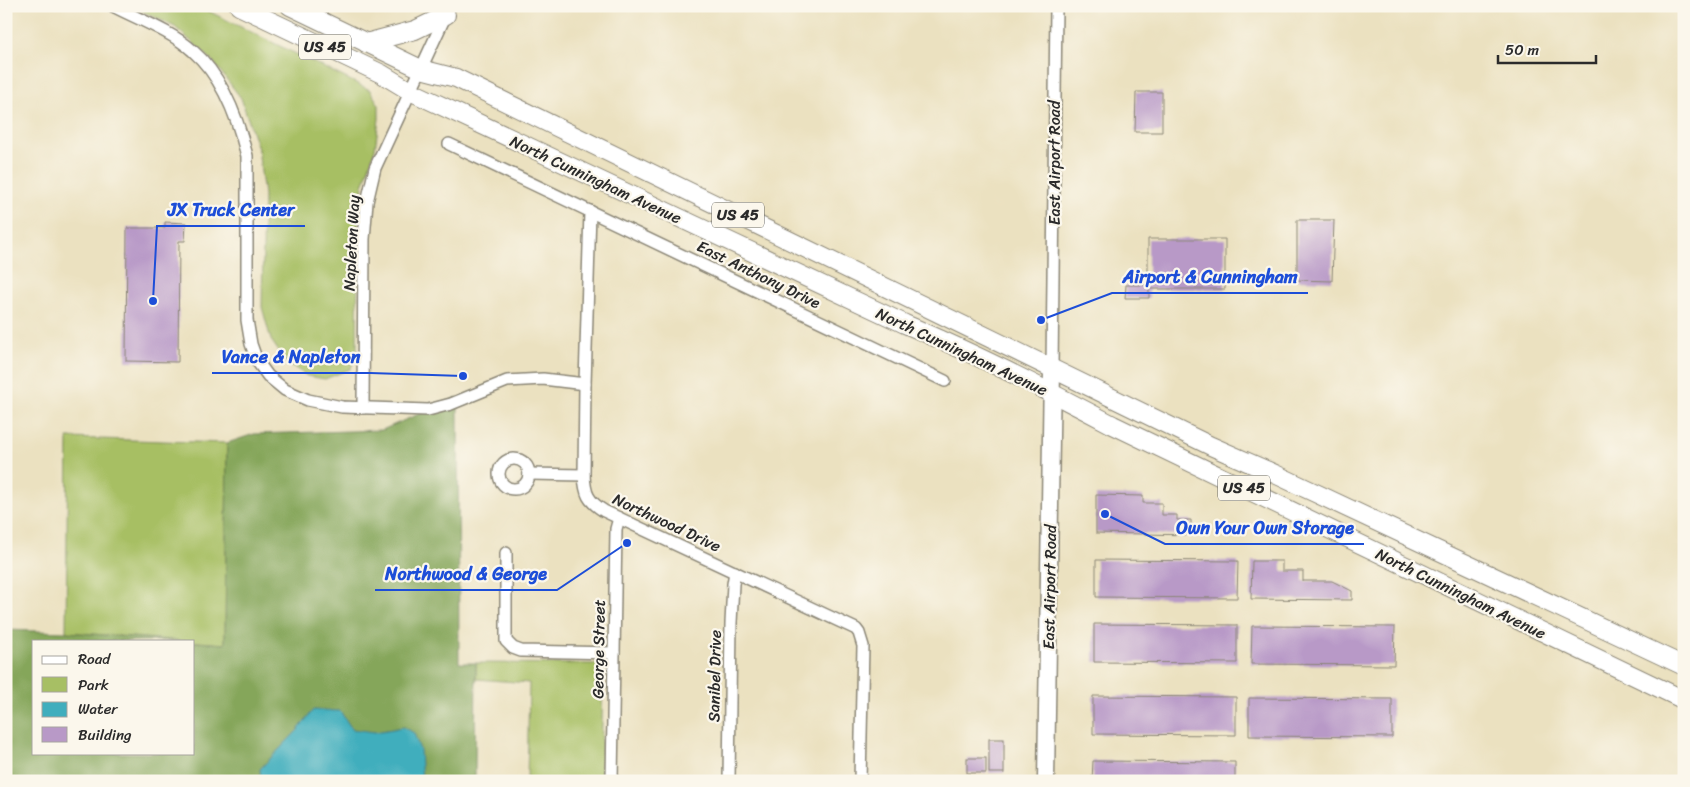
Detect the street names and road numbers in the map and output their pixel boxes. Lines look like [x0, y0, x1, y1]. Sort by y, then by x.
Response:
road number: US 45 [299, 34, 351, 60]
street label: East Airport Road [1040, 99, 1069, 225]
street label: North Cunningham Avenue [505, 127, 687, 232]
street label: Napleton Way [335, 194, 369, 292]
road number: US 45 [712, 202, 764, 228]
street label: East Anthony Drive [692, 232, 826, 317]
street label: North Cunningham Avenue [871, 299, 1053, 404]
road number: US 45 [1218, 476, 1270, 500]
street label: Northwood Drive [608, 485, 726, 560]
street label: East Airport Road [1034, 523, 1065, 650]
street label: North Cunningham Avenue [1370, 539, 1551, 647]
street label: George Street [583, 599, 614, 699]
street label: Sanibel Drive [699, 630, 730, 722]

